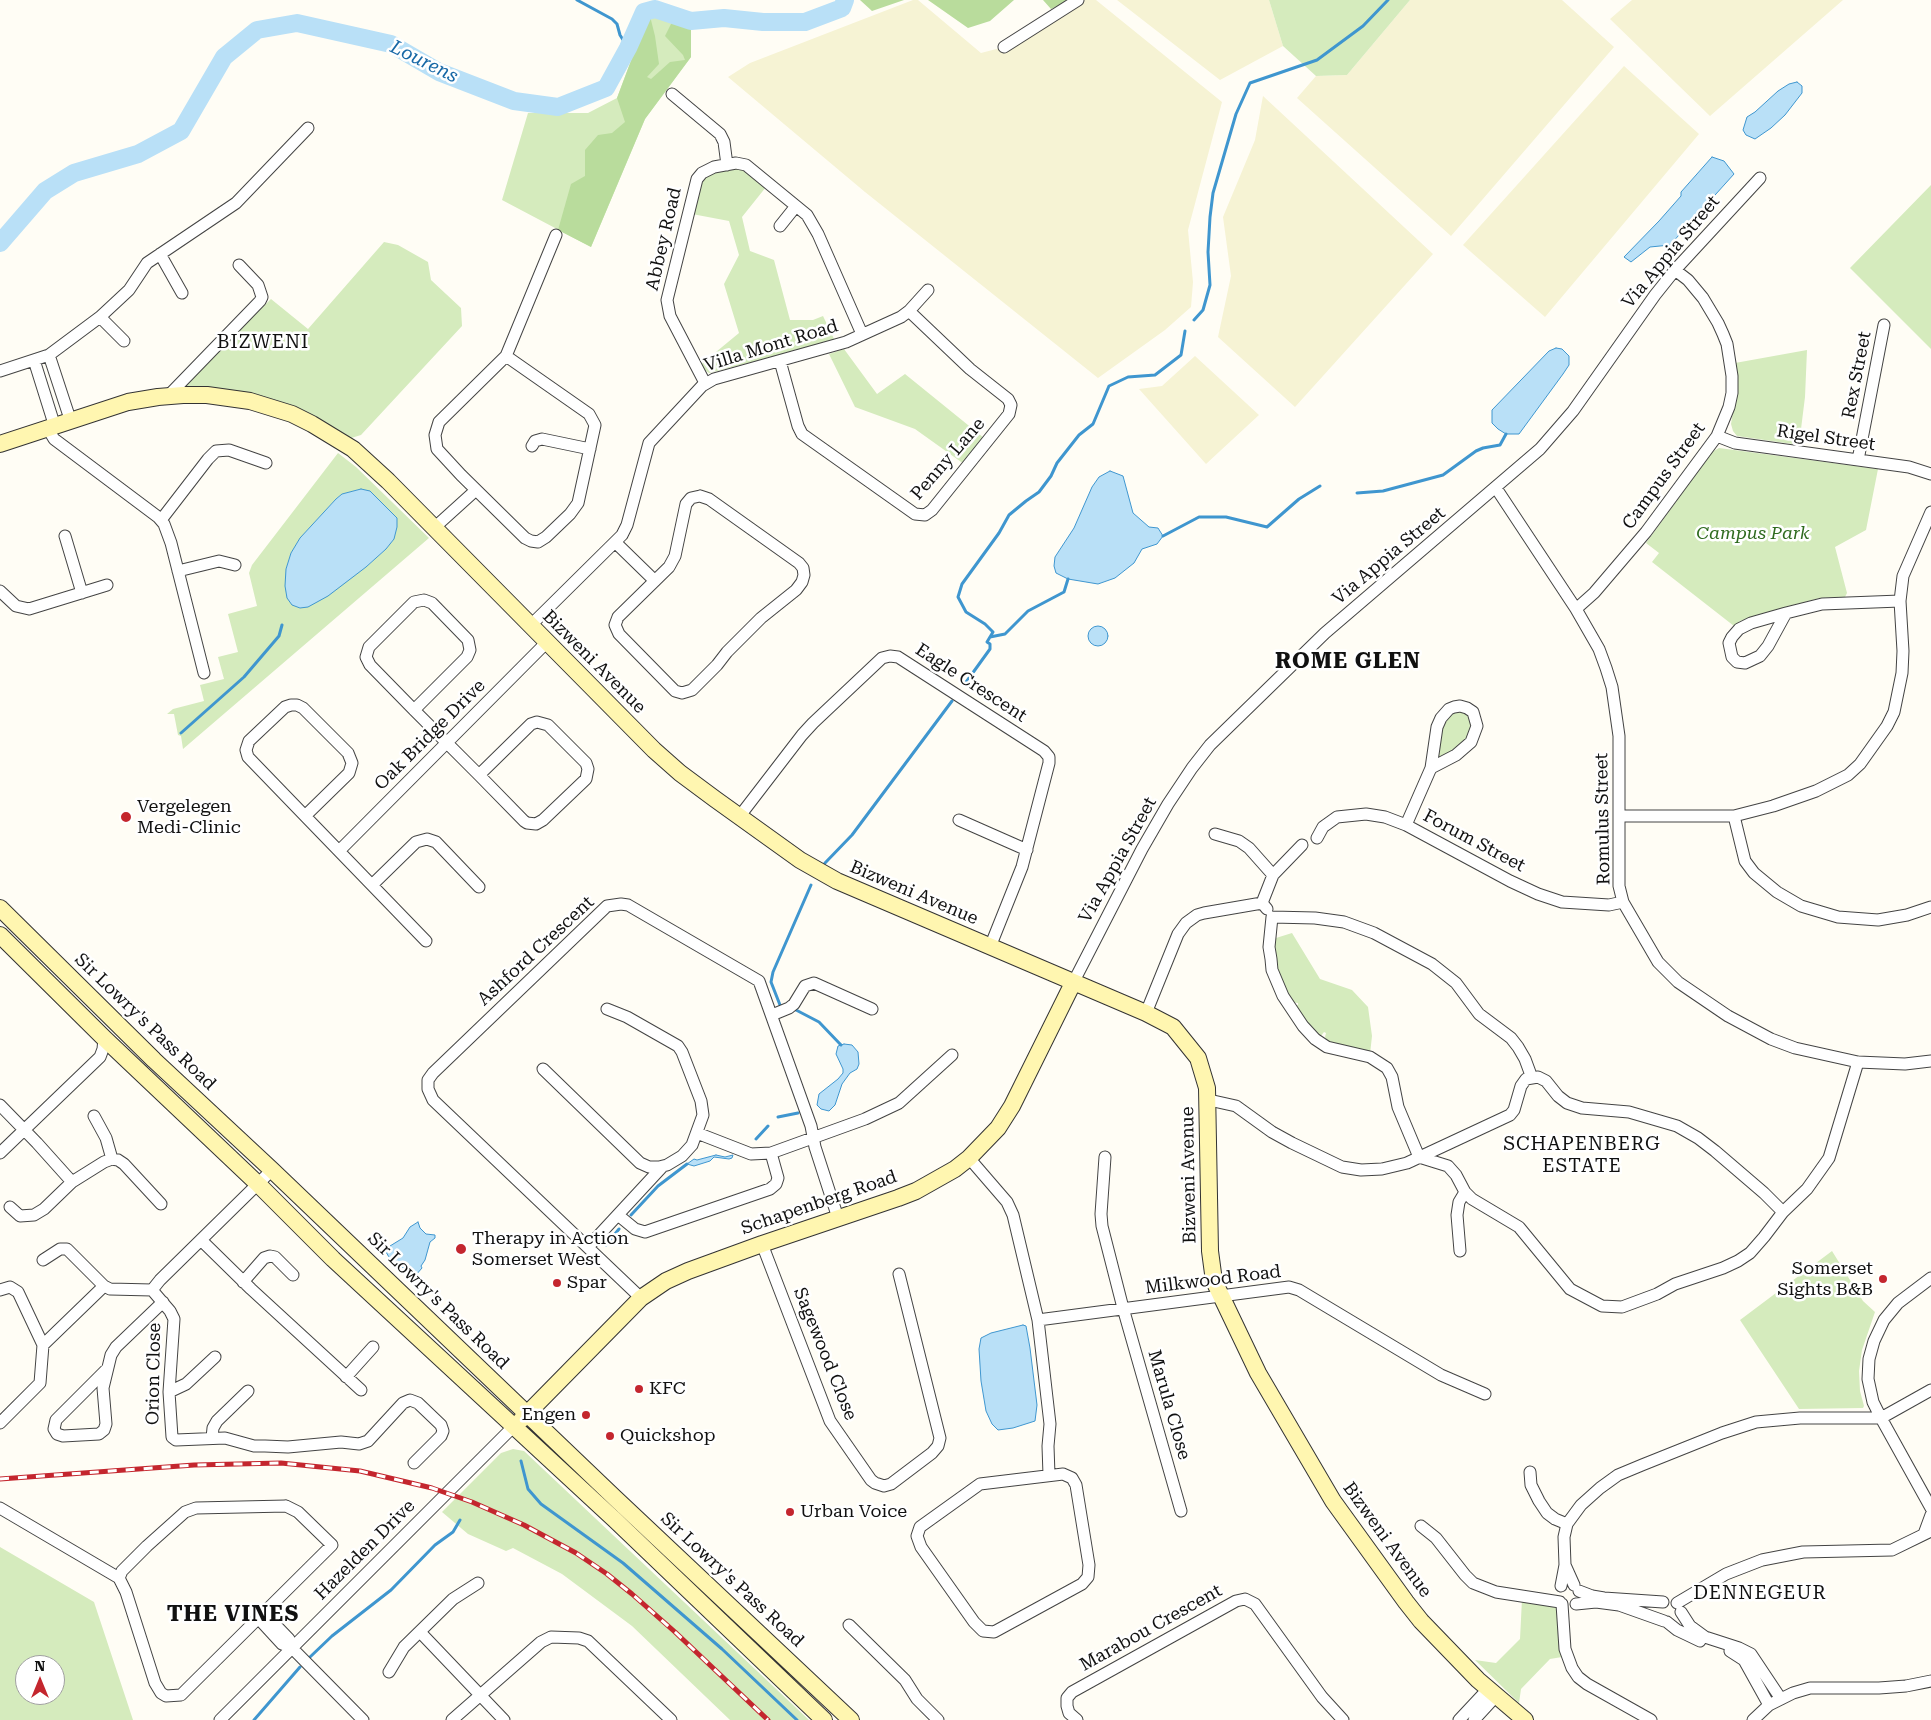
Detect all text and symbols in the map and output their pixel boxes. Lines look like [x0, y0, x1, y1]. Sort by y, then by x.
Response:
water label: Lourens [386, 36, 462, 88]
street label: Abbey Road [642, 185, 686, 293]
street label: Via Appia Street [1618, 191, 1724, 313]
street label: Villa Mont Road [701, 315, 841, 377]
street label: Rex Street [1838, 330, 1876, 420]
district label: BIZWENI [216, 331, 310, 353]
street label: Penny Lane [906, 413, 990, 505]
street label: Campus Street [1618, 418, 1710, 534]
street label: Rigel Street [1775, 420, 1877, 456]
street label: Via Appia Street [1328, 503, 1450, 609]
park label: Campus Park [1696, 523, 1810, 545]
street label: Bizweni Avenue [538, 606, 650, 718]
street label: Eagle Crescent [911, 639, 1031, 727]
district label: ROME GLEN [1274, 649, 1422, 675]
street label: Oak Bridge Drive [370, 675, 490, 795]
street label: Romulus Street [1591, 753, 1615, 885]
street label: Via Appia Street [1075, 793, 1161, 927]
place label: Vergelegen Medi-Clinic [137, 796, 241, 839]
street label: Forum Street [1419, 805, 1529, 877]
marker: Vergelegen Medi-Clinic [119, 810, 133, 824]
street label: Bizweni Avenue [847, 856, 981, 930]
street label: Ashford Crescent [473, 892, 599, 1010]
street label: Sir Lowry's Pass Road [70, 949, 220, 1095]
street label: Bizweni Avenue [1177, 1106, 1201, 1244]
district label: SCHAPENBERG ESTATE [1502, 1133, 1662, 1177]
street label: Schapenberg Road [738, 1166, 900, 1240]
street label: Sir Lowry's Pass Road [363, 1228, 513, 1374]
place label: Therapy in Action Somerset West [472, 1228, 629, 1270]
marker: Therapy in Action Somerset West [454, 1242, 468, 1256]
place label: Somerset Sights B&B [1777, 1258, 1873, 1300]
street label: Milkwood Road [1144, 1261, 1282, 1299]
place label: Spar [567, 1272, 607, 1294]
marker: Somerset Sights B&B [1877, 1273, 1889, 1285]
marker: Spar [551, 1277, 563, 1289]
street label: Sagewood Close [789, 1285, 861, 1423]
street label: Orion Close [142, 1323, 166, 1425]
street label: Marula Close [1143, 1348, 1195, 1462]
place label: KFC [649, 1378, 686, 1400]
marker: KFC [633, 1383, 645, 1395]
place label: Engen [522, 1404, 576, 1426]
marker: Engen [580, 1409, 592, 1421]
place label: Quickshop [620, 1425, 716, 1447]
marker: Quickshop [604, 1430, 616, 1442]
street label: Bizweni Avenue [1338, 1478, 1436, 1602]
street label: Hazelden Drive [310, 1495, 420, 1605]
place label: Urban Voice [800, 1501, 907, 1523]
marker: Urban Voice [784, 1506, 796, 1518]
street label: Sir Lowry's Pass Road [656, 1508, 808, 1652]
street label: Marabou Crescent [1076, 1580, 1226, 1676]
district label: DENNEGEUR [1692, 1582, 1828, 1604]
district label: THE VINES [166, 1602, 300, 1628]
north arrow [15, 1655, 65, 1705]
text: N [35, 1658, 45, 1674]

